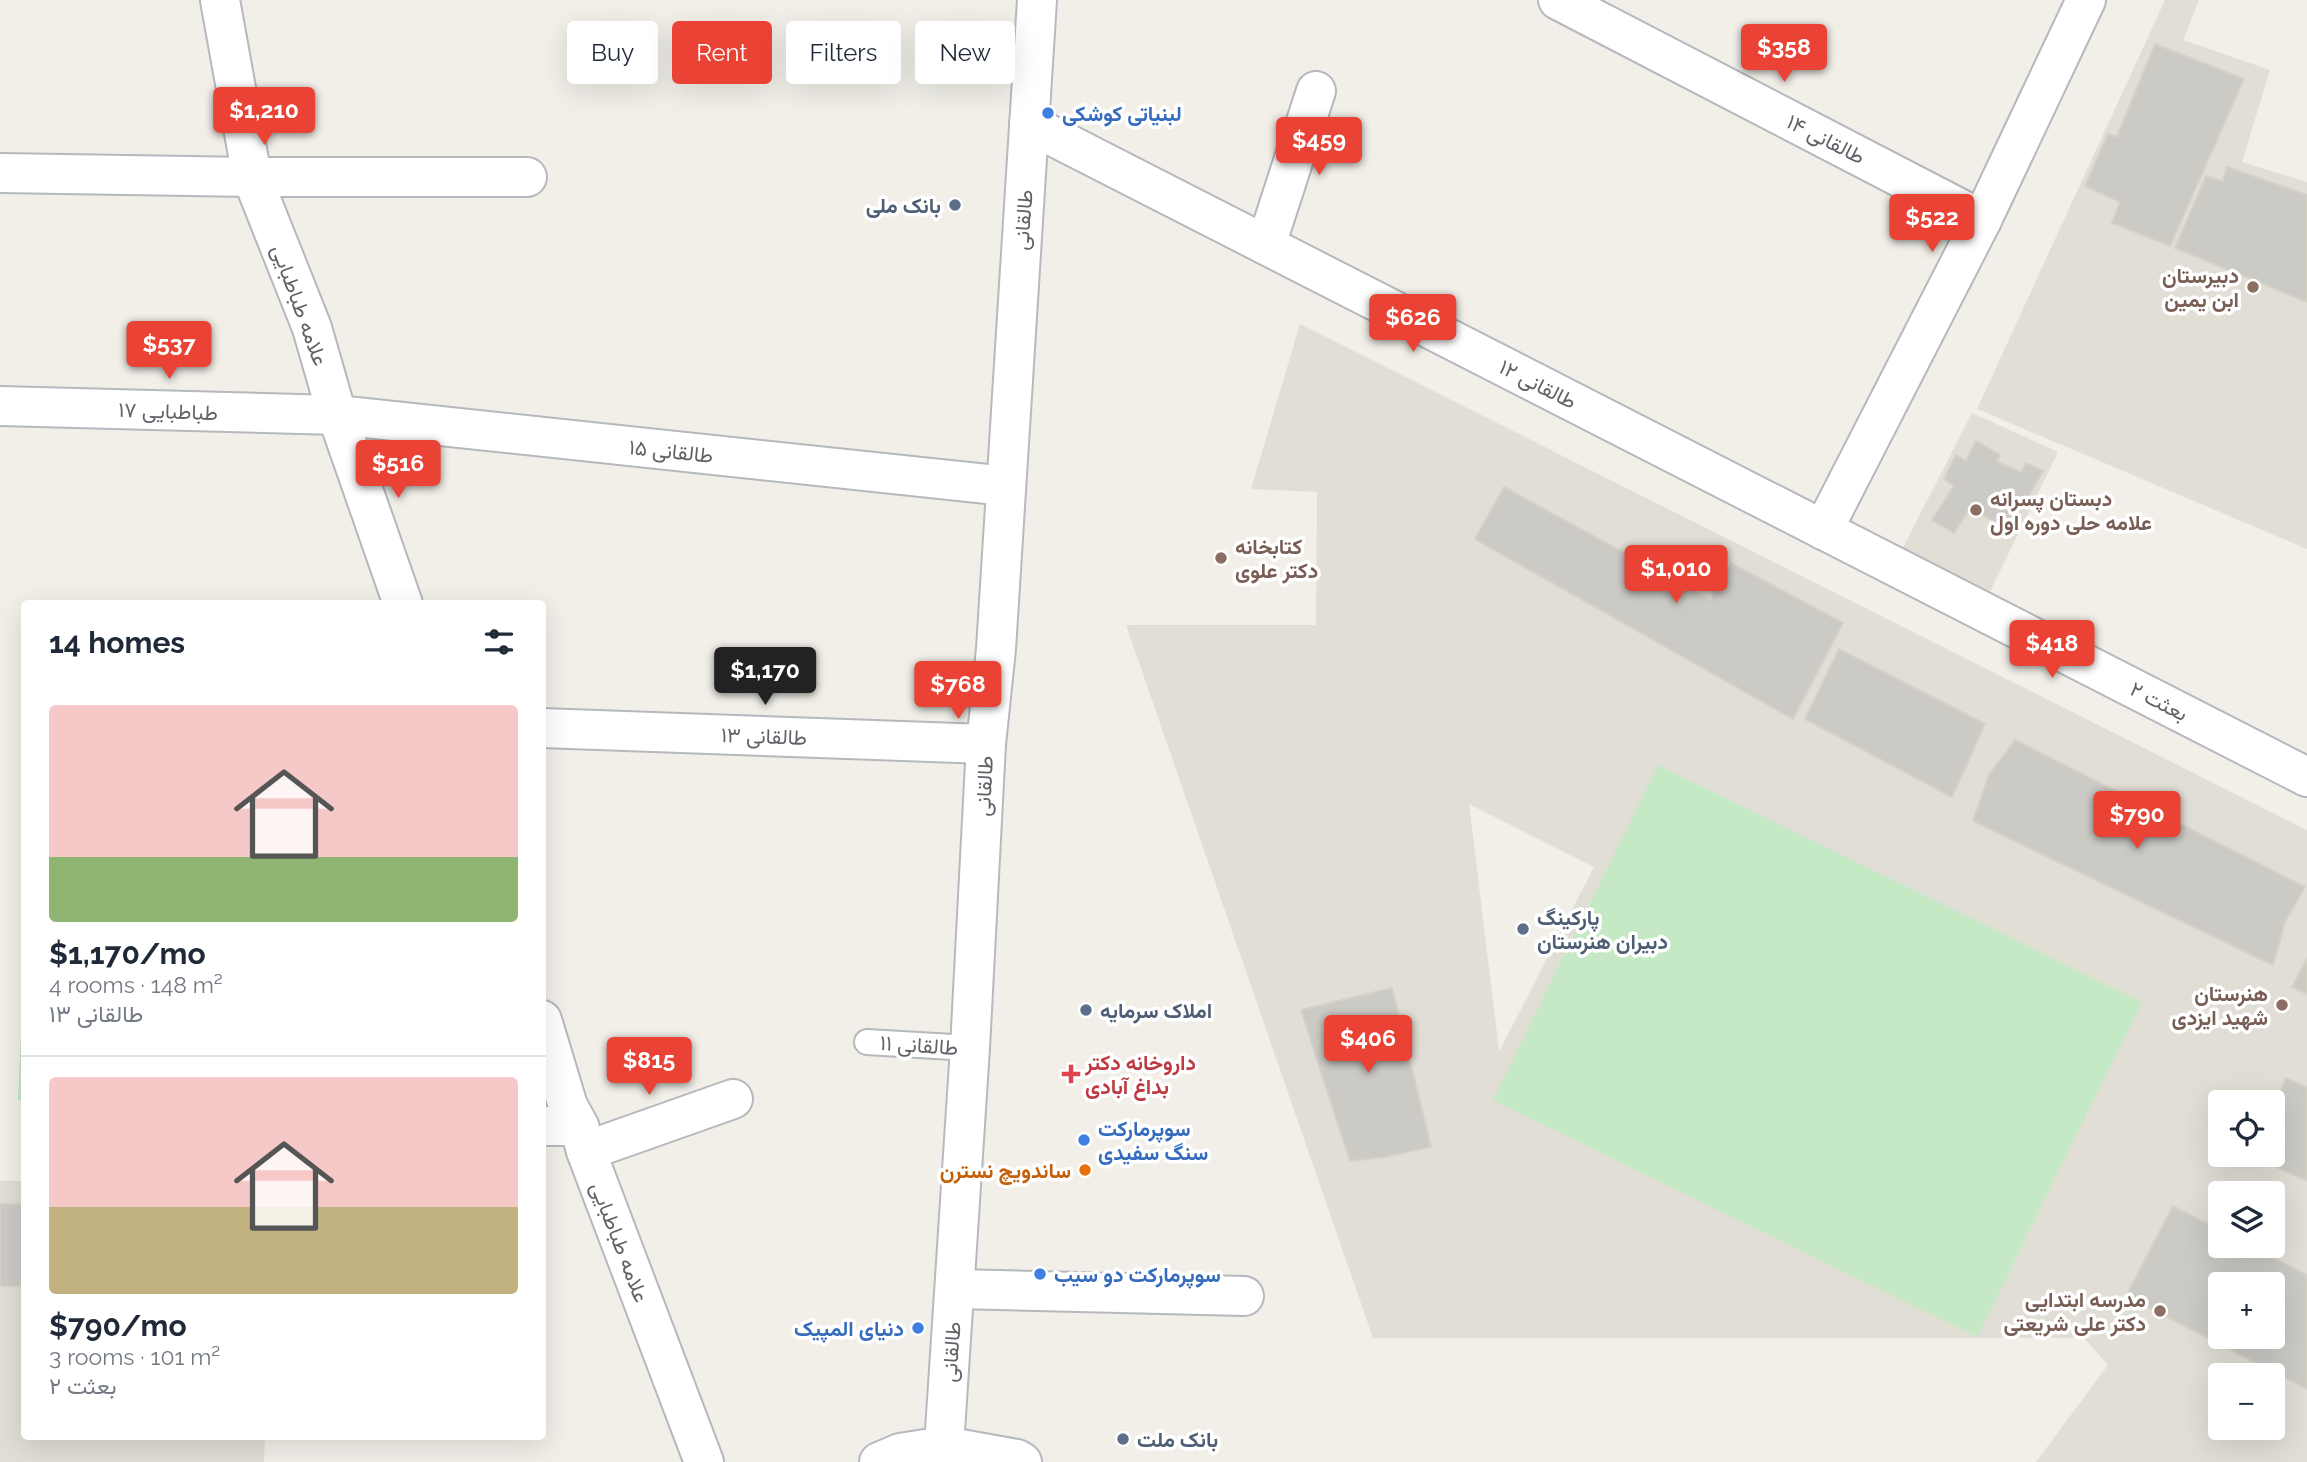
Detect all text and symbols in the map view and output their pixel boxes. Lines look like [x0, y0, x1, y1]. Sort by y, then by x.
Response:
chip: Buy [567, 21, 658, 84]
chip: Rent [672, 21, 772, 84]
chip: Filters [786, 21, 901, 84]
chip: New [915, 21, 1015, 84]
pin: $358 [1743, 24, 1825, 84]
text: $358 [1757, 33, 1811, 60]
pin: $1,210 [207, 88, 321, 147]
text: $1,210 [229, 96, 299, 123]
place label: لبنیاتی کوشکی [1062, 101, 1182, 127]
marker: لبنیاتی کوشکی [1040, 105, 1056, 121]
street label: طالقانی ۱۴ [1783, 109, 1869, 169]
pin: $459 [1278, 118, 1360, 177]
text: $459 [1292, 126, 1346, 153]
street label: طالقانی [1008, 189, 1038, 251]
place label: بانک ملی [866, 193, 941, 218]
pin: $522 [1891, 194, 1973, 254]
marker: بانک ملی [947, 197, 963, 213]
text: $522 [1905, 203, 1959, 230]
street label: علامه طباطبایی [267, 241, 333, 369]
place label: دبیرستان ابن یمین [2162, 263, 2239, 312]
marker: دبیرستان ابن یمین [2245, 279, 2261, 295]
pin: $626 [1372, 294, 1454, 354]
text: $626 [1385, 303, 1441, 330]
pin: $537 [128, 322, 210, 381]
text: $537 [142, 330, 196, 357]
street label: طالقانی ۱۲ [1495, 354, 1581, 414]
street label: طباطبایی ۱۷ [118, 397, 218, 425]
street label: طالقانی ۱۵ [628, 434, 714, 468]
pin: $516 [357, 440, 439, 500]
text: $516 [372, 449, 424, 476]
place label: دبستان پسرانه علامه حلی دوره اول [1990, 486, 2152, 536]
marker: دبستان پسرانه علامه حلی دوره اول [1968, 502, 1984, 518]
place label: کتابخانه دکتر علوی [1235, 534, 1318, 584]
pin: $1,010 [1619, 546, 1733, 605]
marker: کتابخانه دکتر علوی [1213, 550, 1229, 566]
text: $1,010 [1641, 554, 1711, 581]
pin: $418 [2011, 620, 2093, 680]
icon: filters [480, 623, 518, 661]
text: 14 homes [49, 625, 185, 660]
text: $418 [2026, 629, 2078, 656]
pin: $1,170 [708, 648, 822, 707]
text: $1,170 [730, 656, 800, 683]
pin: $768 [917, 662, 999, 721]
text: $768 [930, 670, 986, 697]
street label: بعثت ۲ [2126, 676, 2192, 726]
street label: طالقانی ۱۳ [721, 722, 807, 750]
icon: home [221, 751, 347, 877]
street label: طالقانی [970, 755, 998, 817]
pin: $790 [2096, 792, 2178, 851]
text: $790 [2109, 800, 2165, 827]
place label: پارکینگ دبیران هنرستان [1537, 905, 1668, 955]
marker: پارکینگ دبیران هنرستان [1515, 921, 1531, 937]
text: $1,170/mo [49, 936, 206, 971]
text: 4 rooms · 148 m² [49, 971, 223, 998]
place label: هنرستان شهید ایزدی [2172, 981, 2268, 1031]
marker: هنرستان شهید ایزدی [2274, 997, 2290, 1013]
place label: املاک سرمایه [1100, 998, 1212, 1024]
text: طالقانی ۱۳ [49, 1000, 143, 1027]
marker: املاک سرمایه [1078, 1002, 1094, 1018]
pin: $406 [1327, 1016, 1409, 1075]
text: $406 [1340, 1024, 1396, 1051]
street label: طالقانی ۱۱ [879, 1030, 959, 1060]
pin: $815 [608, 1038, 690, 1097]
text: $815 [623, 1046, 675, 1073]
place label: داروخانه دکتر بداغ آبادی [1084, 1050, 1196, 1101]
marker: داروخانه دکتر بداغ آبادی [1063, 1066, 1079, 1082]
map controls [2208, 1090, 2285, 1440]
button: locate [2208, 1090, 2285, 1167]
place label: سوپرمارکت سنگ سفیدی [1098, 1116, 1208, 1165]
icon: home [221, 1123, 347, 1249]
marker: سوپرمارکت سنگ سفیدی [1076, 1132, 1092, 1148]
place label: ساندویچ نسترن [940, 1158, 1071, 1185]
marker: ساندویچ نسترن [1077, 1162, 1093, 1178]
street label: علامه طباطبایی [586, 1178, 654, 1306]
button: layers [2208, 1181, 2285, 1258]
place label: سوپرمارکت دو سیب [1054, 1262, 1221, 1289]
marker: سوپرمارکت دو سیب [1032, 1266, 1048, 1282]
button: + [2208, 1272, 2285, 1349]
place label: مدرسه ابتدایی دکتر علی شریعتی [2003, 1287, 2146, 1337]
marker: مدرسه ابتدایی دکتر علی شریعتی [2152, 1303, 2168, 1319]
text: $790/mo [49, 1308, 187, 1343]
place label: دنیای المپیک [794, 1316, 904, 1343]
marker: دنیای المپیک [910, 1320, 926, 1336]
street label: طالقانی [936, 1321, 966, 1383]
text: 3 rooms · 101 m² [49, 1343, 220, 1370]
button: − [2208, 1363, 2285, 1440]
text: بعثت ۲ [49, 1372, 116, 1399]
place label: بانک ملت [1137, 1427, 1218, 1452]
marker: بانک ملت [1115, 1431, 1131, 1447]

